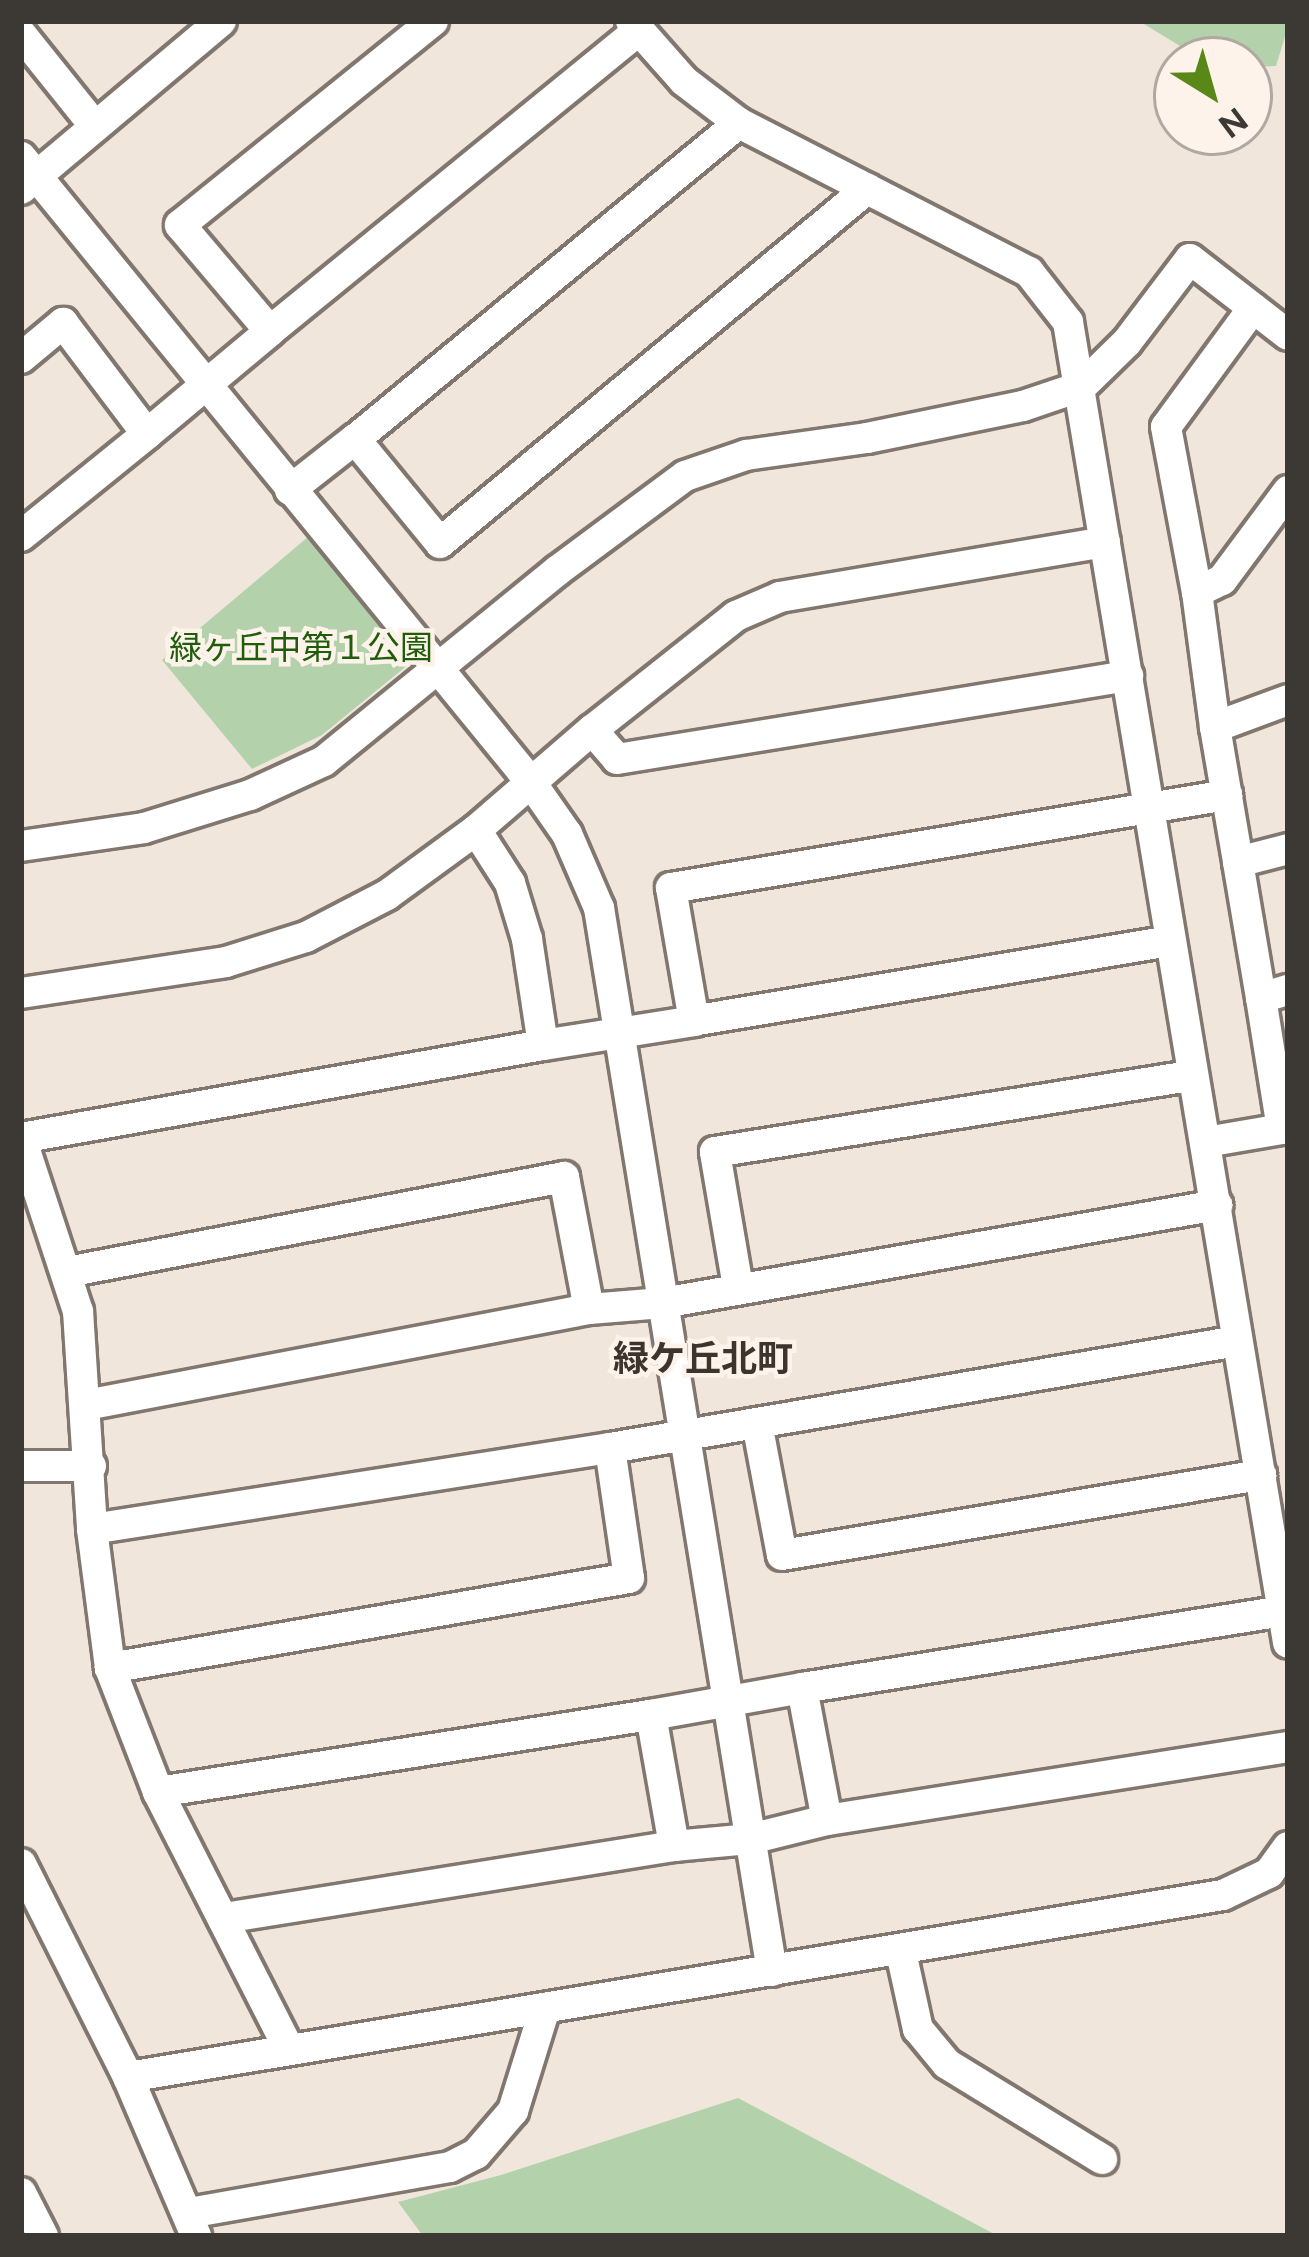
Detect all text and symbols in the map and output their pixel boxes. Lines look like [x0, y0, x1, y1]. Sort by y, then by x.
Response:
north arrow [1153, 36, 1273, 156]
text: N [1211, 99, 1255, 146]
park label: 緑ヶ丘中第１公園 [169, 628, 433, 668]
district label: 緑ケ丘北町 [613, 1337, 793, 1381]

